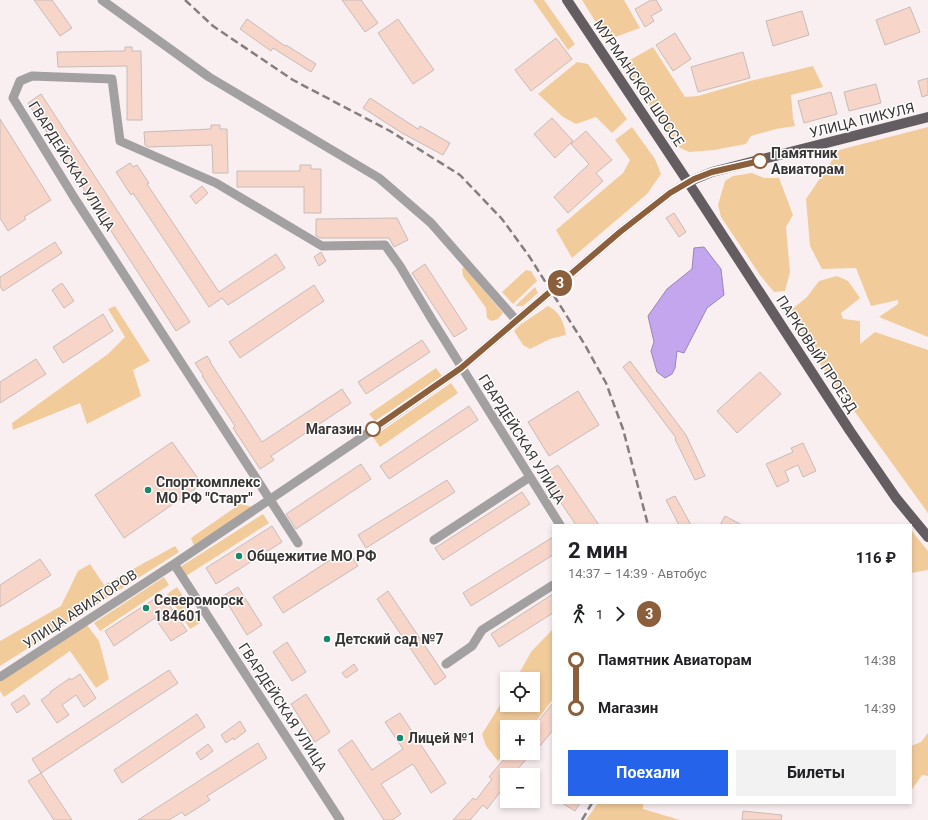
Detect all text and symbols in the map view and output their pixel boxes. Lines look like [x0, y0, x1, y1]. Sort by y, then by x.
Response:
street label: МУРМАНСКОЕ ШОССЕ [591, 17, 687, 149]
street label: ГВАРДЕЙСКАЯ УЛИЦА [26, 98, 118, 234]
street label: УЛИЦА ПИКУЛЯ [808, 99, 916, 141]
place label: Памятник Авиаторам [771, 145, 844, 177]
marker: Памятник Авиаторам [752, 153, 768, 169]
line badge: 3 [547, 270, 573, 296]
text: 3 [556, 275, 564, 291]
street label: ПАРКОВЫЙ ПРОЕЗД [773, 293, 861, 416]
street label: ГВАРДЕЙСКАЯ УЛИЦА [476, 371, 568, 507]
place label: Магазин [306, 421, 362, 437]
marker: Магазин [365, 421, 381, 437]
place label: Спорткомплекс МО РФ "Старт" [156, 474, 260, 506]
marker: Спорткомплекс МО РФ "Старт" [143, 485, 153, 495]
text: 2 мин [568, 538, 628, 563]
place label: Общежитие МО РФ [247, 548, 377, 564]
text: 116 ₽ [856, 549, 896, 567]
marker: Общежитие МО РФ [234, 551, 244, 561]
street label: УЛИЦА АВИАТОРОВ [20, 566, 140, 652]
text: 14:37 – 14:39 · Автобус [568, 566, 707, 581]
place label: Североморск 184601 [154, 592, 244, 624]
marker: Североморск 184601 [141, 603, 151, 613]
icon: walk [568, 603, 590, 625]
icon: forward [609, 603, 631, 625]
text: 3 [645, 606, 653, 622]
text: 1 [596, 607, 603, 622]
place label: Детский сад №7 [335, 631, 443, 647]
marker: Детский сад №7 [322, 634, 332, 644]
street label: ГВАРДЕЙСКАЯ УЛИЦА [235, 640, 331, 774]
text: Памятник Авиаторам [598, 651, 752, 669]
text: 14:38 [864, 653, 896, 668]
map controls [500, 672, 540, 808]
button: locate [500, 672, 540, 712]
text: Магазин [598, 699, 658, 717]
text: 14:39 [864, 701, 896, 716]
button: + [500, 720, 540, 760]
place label: Лицей №1 [408, 730, 476, 746]
marker: Лицей №1 [395, 733, 405, 743]
button: Поехали [568, 750, 728, 796]
button: Билеты [736, 750, 896, 796]
button: − [500, 768, 540, 808]

